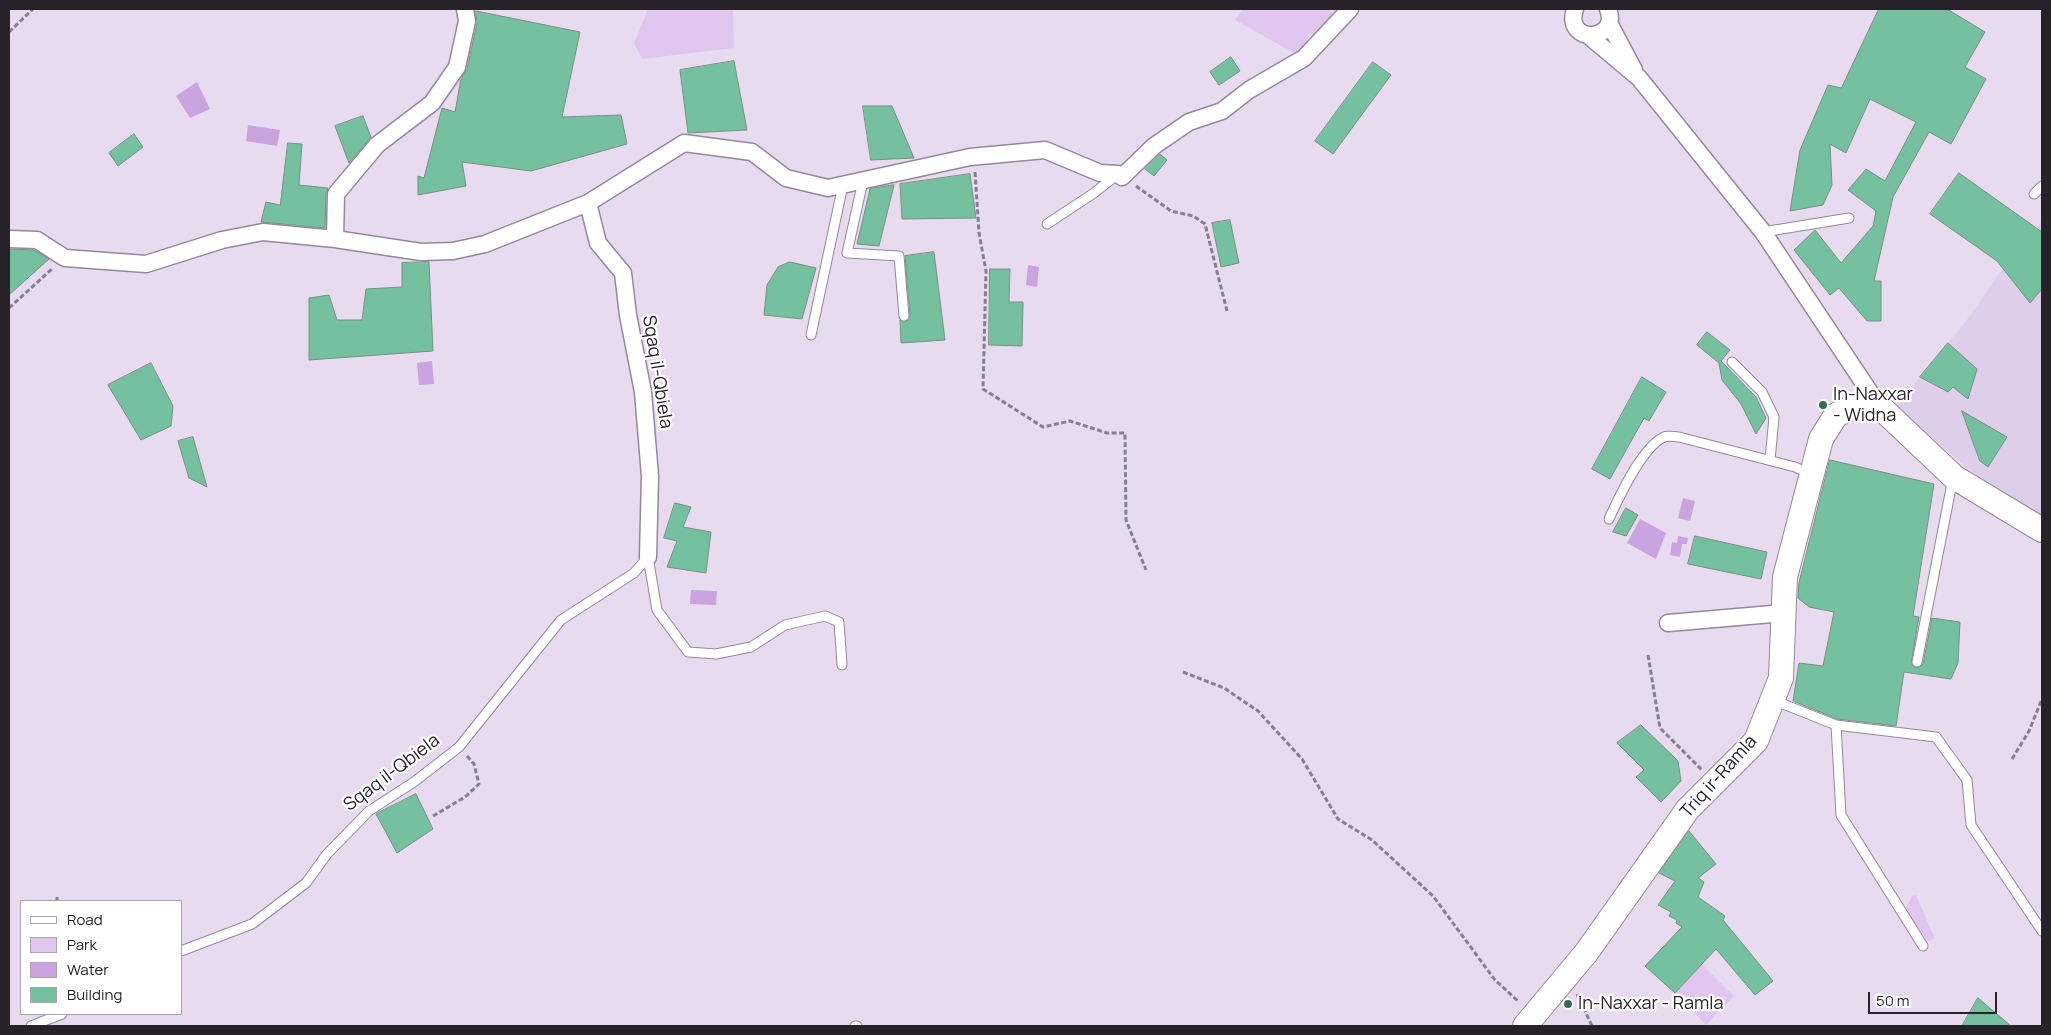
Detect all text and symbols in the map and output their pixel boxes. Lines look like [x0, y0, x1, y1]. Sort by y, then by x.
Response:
street label: Sqaq il-Qbiela [637, 314, 677, 430]
place label: In-Naxxar - Widna [1833, 384, 1913, 426]
marker: In-Naxxar - Widna [1817, 399, 1829, 411]
street label: Sqaq il-Qbiela [340, 730, 444, 816]
street label: Triq ir-Ramla [1676, 731, 1762, 823]
legend [20, 900, 182, 1015]
text: Road [67, 909, 103, 930]
text: Park [67, 934, 97, 955]
text: Water [67, 959, 109, 980]
scale bar [1871, 982, 2000, 1014]
text: Building [67, 984, 122, 1005]
text: 50 m [1876, 990, 1910, 1011]
place label: In-Naxxar - Ramla [1578, 993, 1723, 1015]
marker: In-Naxxar - Ramla [1562, 998, 1574, 1010]

